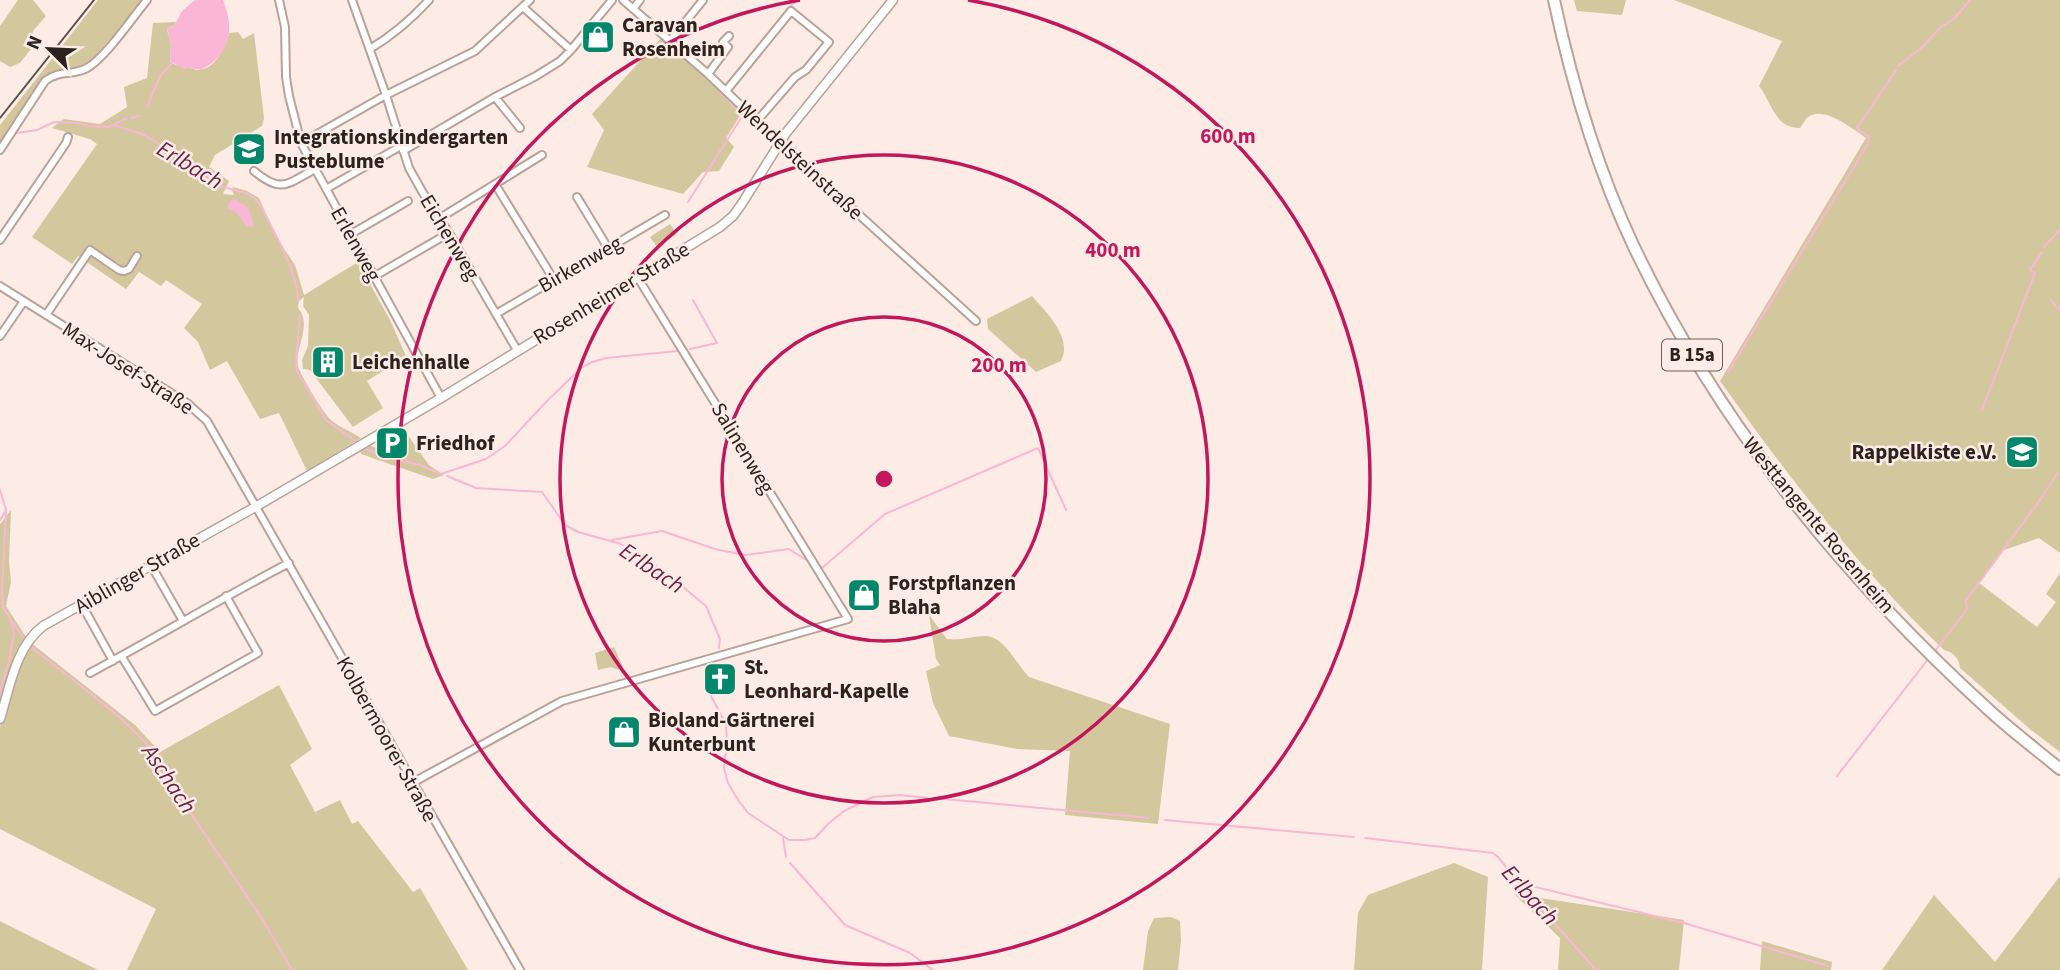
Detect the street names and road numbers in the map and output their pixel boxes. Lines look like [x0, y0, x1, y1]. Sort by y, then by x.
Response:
street label: Wendelsteinstraße [730, 93, 870, 227]
street label: Eichenweg [413, 189, 488, 286]
street label: Erlenweg [323, 201, 389, 287]
street label: Birkenweg [532, 228, 628, 300]
street label: Rosenheimer Straße [527, 234, 695, 352]
street label: Max-Josef-Straße [56, 314, 200, 422]
road number: B 15a [1662, 340, 1722, 370]
street label: Salinenweg [704, 397, 782, 500]
street label: Westtangente Rosenheim [1736, 430, 1902, 620]
street label: Aiblinger Straße [69, 525, 205, 621]
street label: Kolbermoorer Straße [329, 651, 445, 827]

